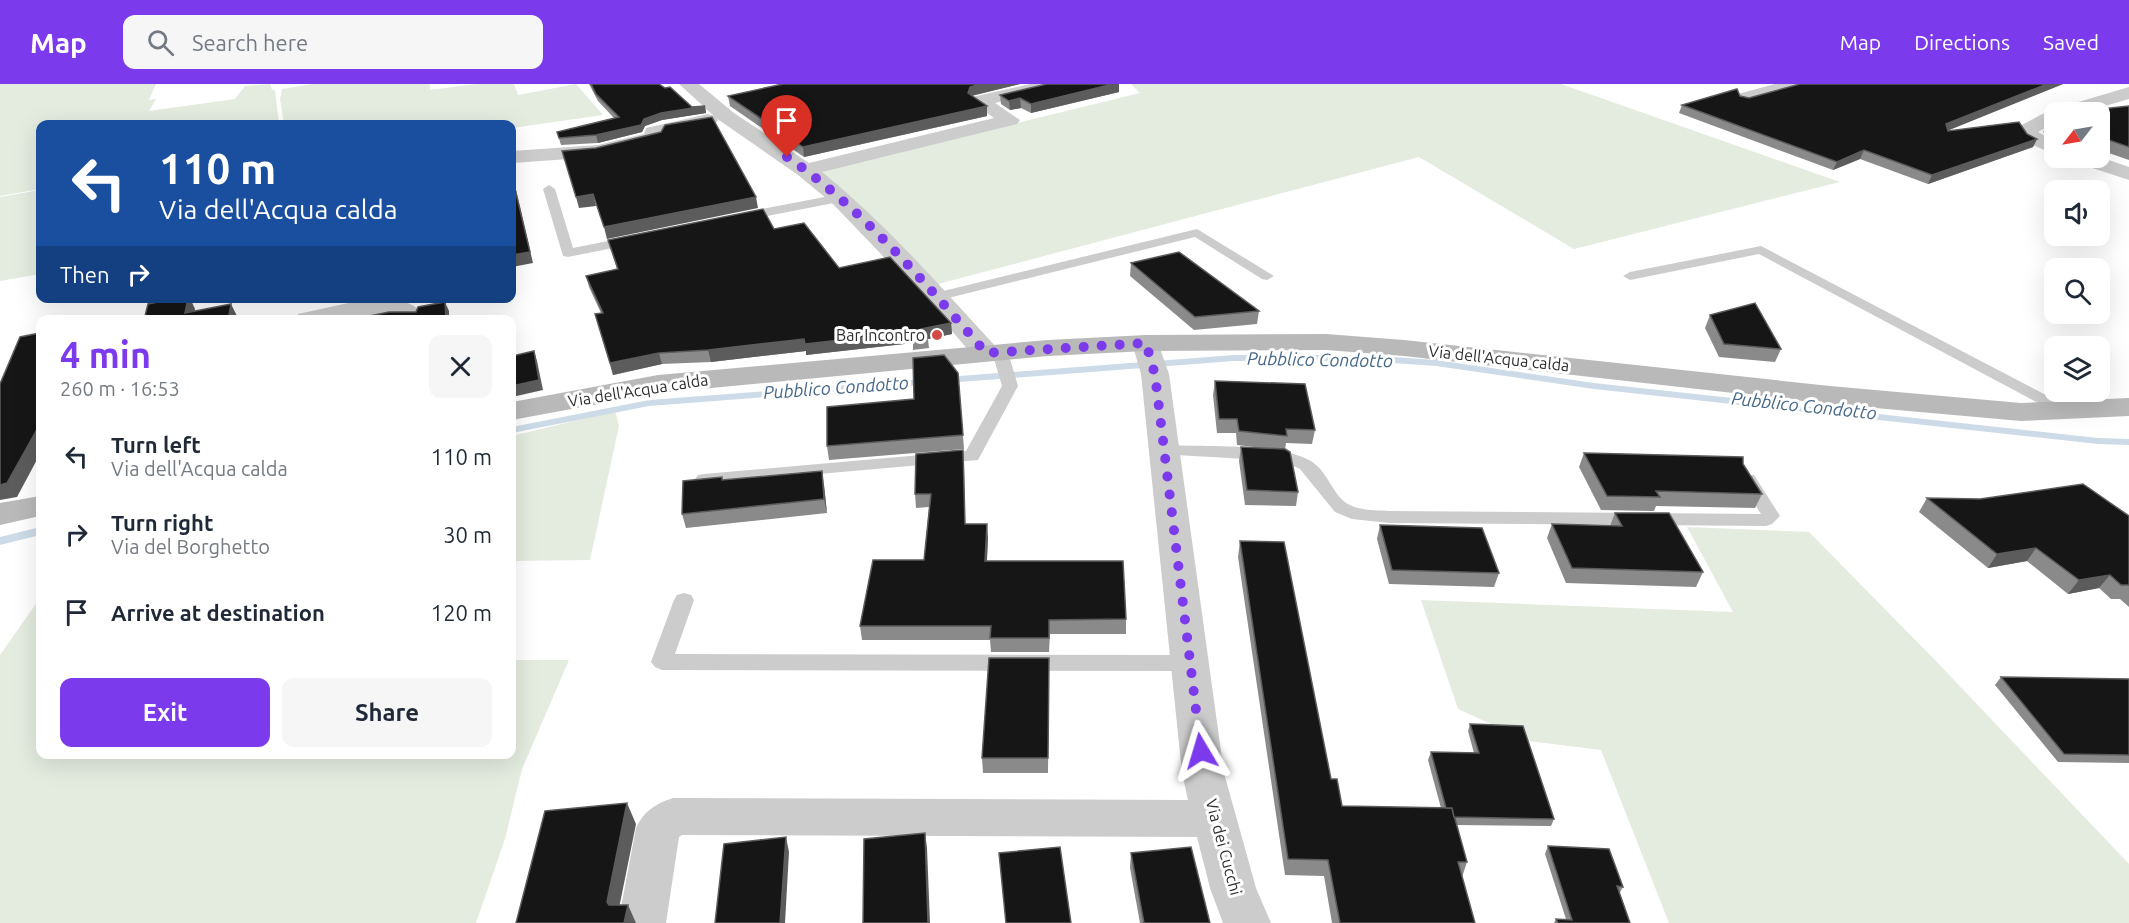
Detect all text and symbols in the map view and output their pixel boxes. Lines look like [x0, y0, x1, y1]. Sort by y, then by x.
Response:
search box [123, 15, 543, 69]
icon: search [144, 26, 177, 59]
text: Map [30, 27, 87, 58]
text: Search here [192, 30, 308, 55]
text: Map [1840, 30, 1881, 54]
text: Directions [1914, 30, 2010, 54]
text: Saved [2043, 30, 2099, 54]
pin [761, 95, 812, 157]
north arrow [2044, 102, 2110, 168]
map controls [2044, 102, 2110, 402]
icon: arrive [770, 104, 803, 137]
icon: left [60, 144, 138, 222]
text: 110 m [159, 145, 276, 192]
button: sound [2044, 180, 2110, 246]
text: Via dell'Acqua calda [159, 194, 398, 224]
icon: right [122, 258, 155, 291]
button: search [2044, 258, 2110, 324]
text: Then [60, 262, 110, 287]
place label: Bar Incontro [836, 326, 925, 344]
marker: Bar Incontro [930, 328, 944, 342]
text: 4 min [60, 334, 151, 375]
button: close [429, 335, 492, 398]
button: layers [2044, 336, 2110, 402]
street label: Via dell'Acqua calda [1428, 342, 1570, 374]
water label: Pubblico Condotto [1247, 348, 1393, 370]
street label: Via dell'Acqua calda [567, 370, 709, 410]
water label: Pubblico Condotto [763, 372, 910, 402]
text: 260 m · 16:53 [60, 377, 180, 400]
water label: Pubblico Condotto [1731, 387, 1878, 423]
text: Turn left [111, 432, 201, 457]
icon: left [60, 440, 93, 473]
text: 110 m [431, 444, 492, 469]
text: Via dell'Acqua calda [111, 457, 288, 480]
text: Turn right [111, 510, 213, 535]
icon: right [60, 518, 93, 551]
text: 30 m [443, 522, 492, 547]
text: Via del Borghetto [111, 535, 270, 558]
icon: arrive [60, 596, 93, 629]
text: Arrive at destination [111, 600, 325, 625]
text: 120 m [431, 600, 492, 625]
button: Exit [60, 678, 270, 747]
button: Share [282, 678, 492, 747]
position arrow [1169, 719, 1233, 783]
street label: Via dei Cucchi [1203, 797, 1245, 897]

